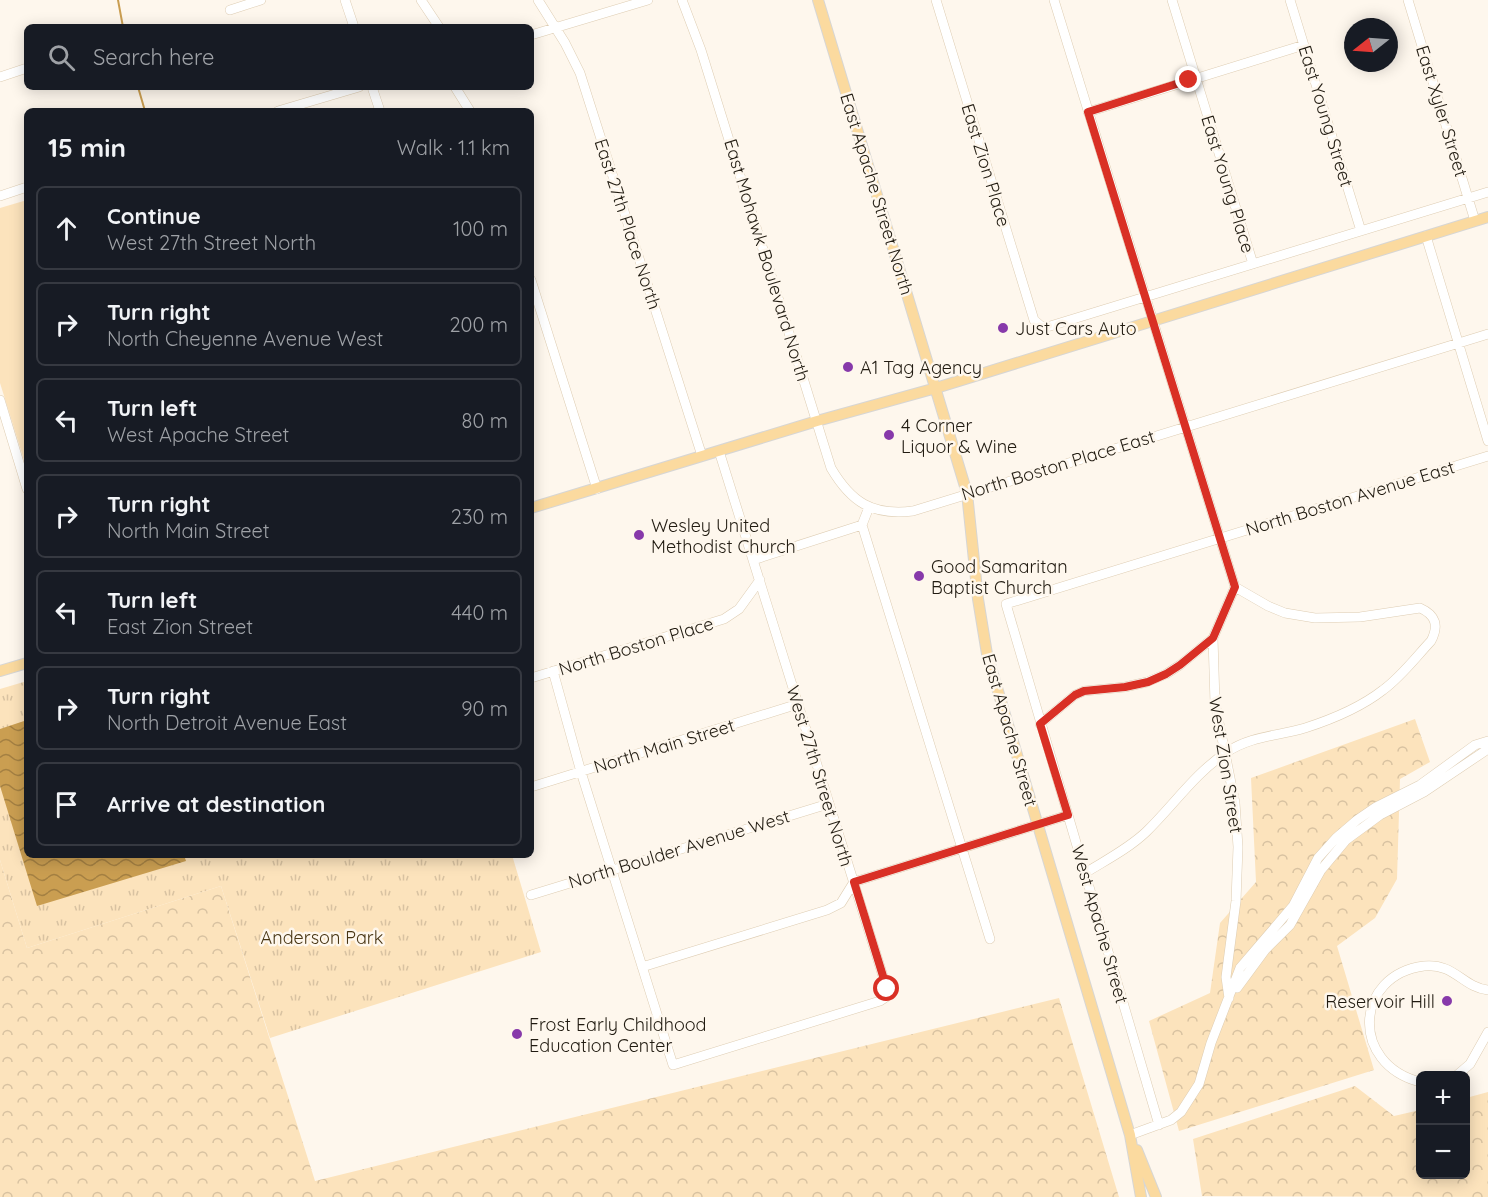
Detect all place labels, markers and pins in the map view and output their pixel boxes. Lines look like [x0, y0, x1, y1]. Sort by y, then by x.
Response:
place label: Just Cars Auto [1015, 317, 1137, 340]
marker: Just Cars Auto [996, 321, 1010, 335]
place label: A1 Tag Agency [860, 356, 982, 379]
marker: A1 Tag Agency [841, 360, 855, 374]
place label: 4 Corner Liquor & Wine [901, 414, 1017, 458]
marker: 4 Corner Liquor & Wine [882, 428, 896, 442]
place label: Wesley United Methodist Church [651, 514, 796, 558]
marker: Wesley United Methodist Church [632, 528, 646, 542]
place label: Good Samaritan Baptist Church [931, 555, 1068, 599]
marker: Good Samaritan Baptist Church [912, 569, 926, 583]
place label: Reservoir Hill [1325, 990, 1435, 1013]
marker: Reservoir Hill [1440, 994, 1454, 1008]
place label: Frost Early Childhood Education Center [529, 1013, 707, 1057]
marker: Frost Early Childhood Education Center [510, 1027, 524, 1041]

